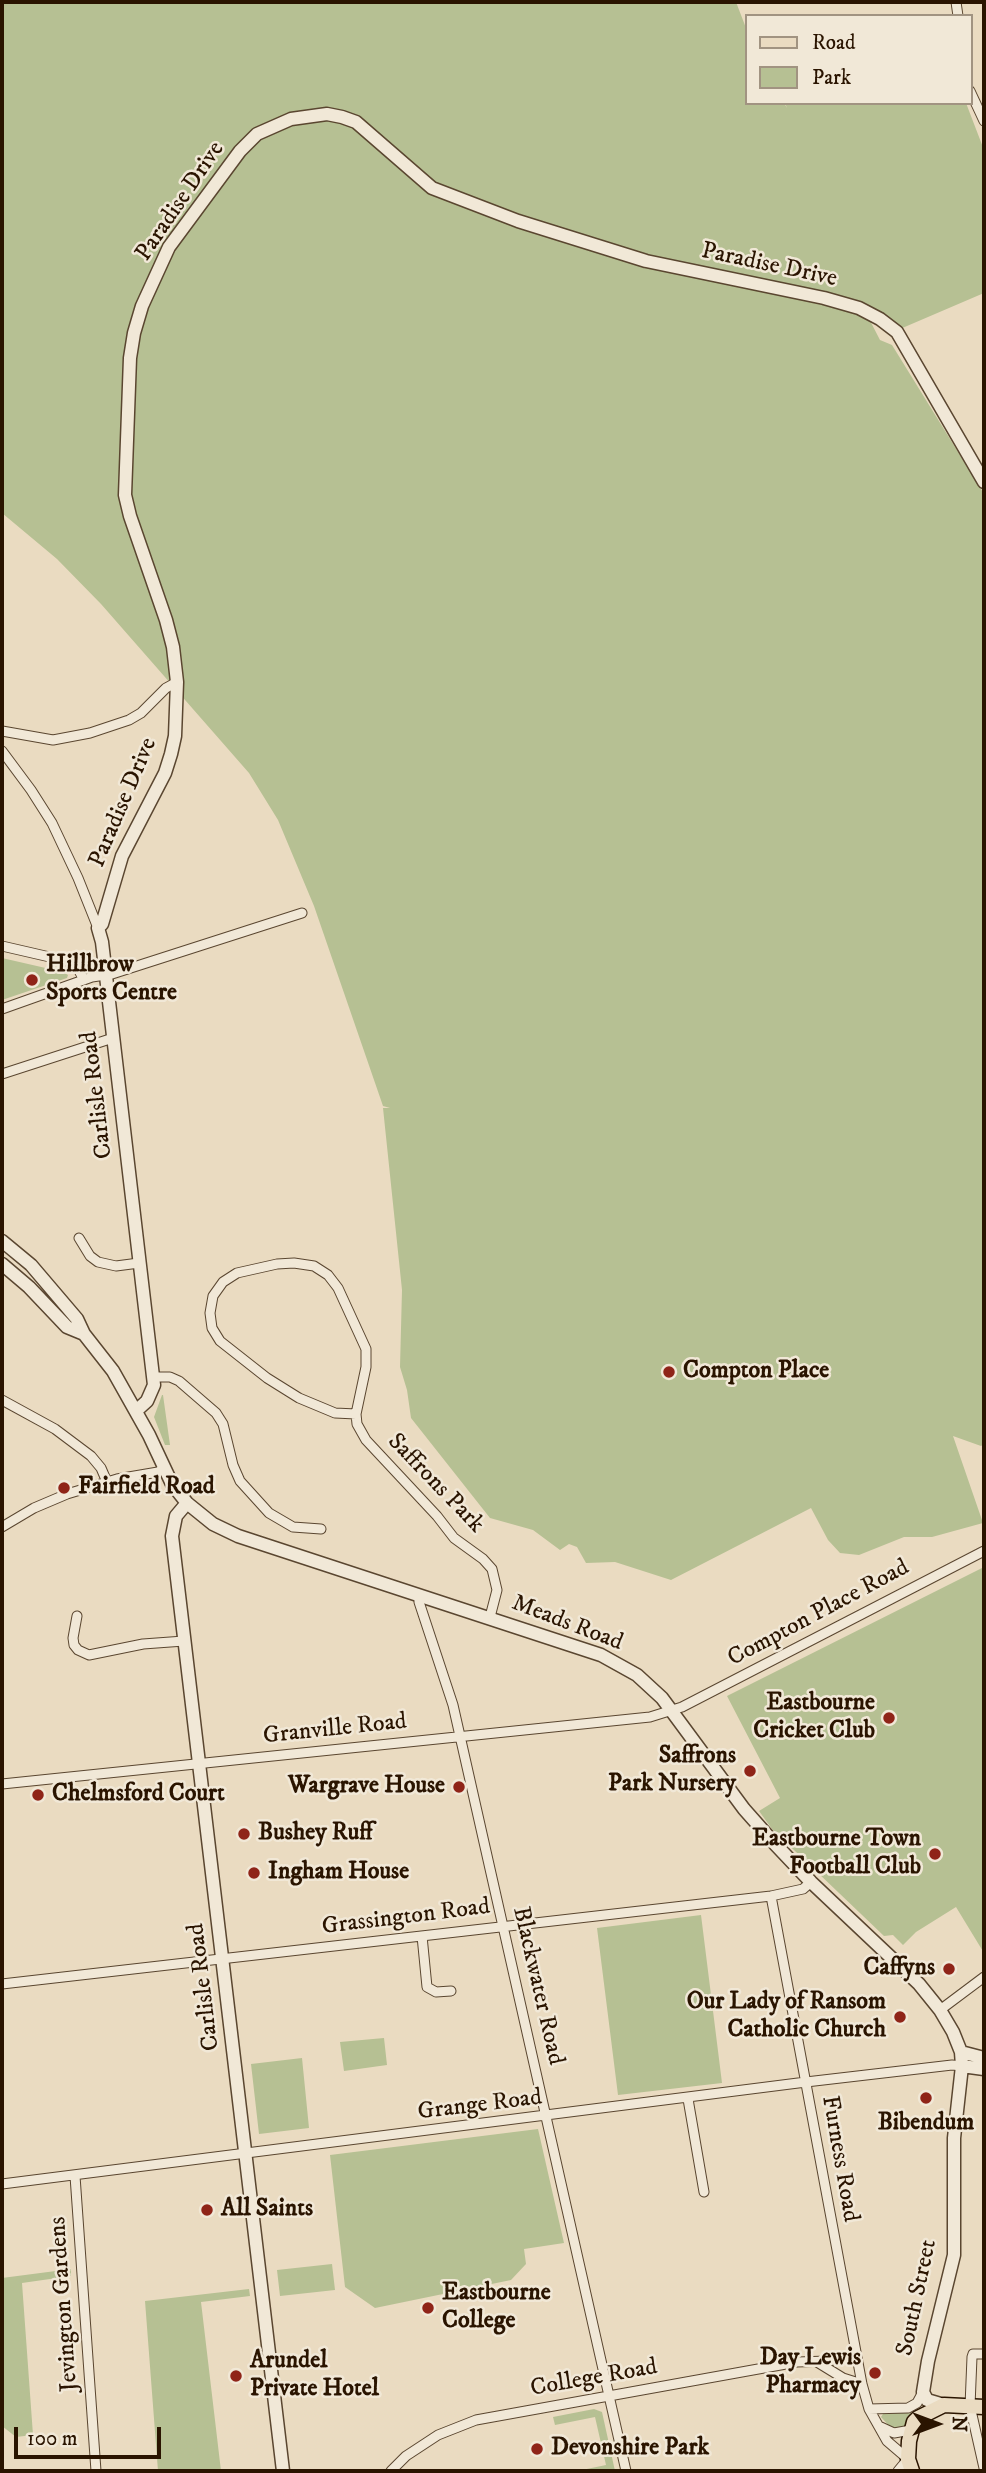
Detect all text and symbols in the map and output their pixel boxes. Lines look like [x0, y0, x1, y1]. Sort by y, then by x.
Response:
legend [744, 14, 972, 105]
text: Road [812, 30, 856, 56]
text: Park [812, 65, 851, 91]
street label: Paradise Drive [130, 137, 232, 267]
street label: Paradise Drive [699, 238, 839, 294]
street label: Paradise Drive [84, 734, 164, 872]
place label: Hillbrow Sports Centre [46, 952, 177, 1008]
marker: Hillbrow Sports Centre [24, 972, 40, 988]
street label: Carlisle Road [76, 1030, 120, 1160]
place label: Compton Place [683, 1358, 829, 1386]
marker: Compton Place [661, 1364, 677, 1380]
street label: Saffrons Park [380, 1428, 490, 1540]
place label: Fairfield Road [78, 1474, 215, 1502]
marker: Fairfield Road [56, 1480, 72, 1496]
street label: Compton Place Road [723, 1554, 915, 1674]
street label: Meads Road [507, 1590, 627, 1658]
place label: Eastbourne Cricket Club [753, 1690, 875, 1746]
street label: Granville Road [262, 1708, 408, 1752]
marker: Eastbourne Cricket Club [881, 1710, 897, 1726]
place label: Saffrons Park Nursery [608, 1743, 736, 1799]
marker: Saffrons Park Nursery [742, 1763, 758, 1779]
place label: Wargrave House [288, 1773, 445, 1801]
marker: Wargrave House [451, 1779, 467, 1795]
place label: Chelmsford Court [52, 1781, 225, 1809]
marker: Chelmsford Court [30, 1787, 46, 1803]
place label: Bushey Ruff [258, 1820, 373, 1848]
marker: Bushey Ruff [236, 1826, 252, 1842]
place label: Eastbourne Town Football Club [752, 1826, 921, 1882]
marker: Eastbourne Town Football Club [927, 1846, 943, 1862]
place label: Ingham House [268, 1859, 409, 1887]
marker: Ingham House [246, 1865, 262, 1881]
street label: Grassington Road [320, 1893, 492, 1943]
street label: Blackwater Road [505, 1904, 569, 2068]
street label: Carlisle Road [183, 1922, 227, 2052]
place label: Caffyns [864, 1955, 935, 1983]
marker: Caffyns [941, 1961, 957, 1977]
place label: Our Lady of Ransom Catholic Church [687, 1989, 886, 2045]
marker: Our Lady of Ransom Catholic Church [892, 2009, 908, 2025]
street label: Grange Road [416, 2084, 544, 2128]
marker: Bibendum [918, 2090, 934, 2106]
street label: Furness Road [814, 2094, 864, 2224]
place label: Bibendum [878, 2110, 974, 2138]
place label: All Saints [221, 2196, 313, 2224]
marker: All Saints [199, 2202, 215, 2218]
street label: Jevington Gardens [45, 2216, 85, 2392]
street label: South Street [892, 2237, 944, 2359]
place label: Eastbourne College [442, 2280, 551, 2336]
marker: Eastbourne College [420, 2300, 436, 2316]
place label: Day Lewis Pharmacy [760, 2345, 861, 2401]
place label: Arundel Private Hotel [250, 2348, 379, 2404]
street label: College Road [528, 2354, 660, 2404]
marker: Day Lewis Pharmacy [867, 2365, 883, 2381]
marker: Arundel Private Hotel [228, 2368, 244, 2384]
north arrow [902, 2389, 972, 2459]
scale bar [18, 2414, 164, 2458]
text: N [947, 2416, 970, 2432]
text: 100 m [27, 2426, 78, 2452]
place label: Devonshire Park [551, 2435, 709, 2463]
marker: Devonshire Park [529, 2441, 545, 2457]

